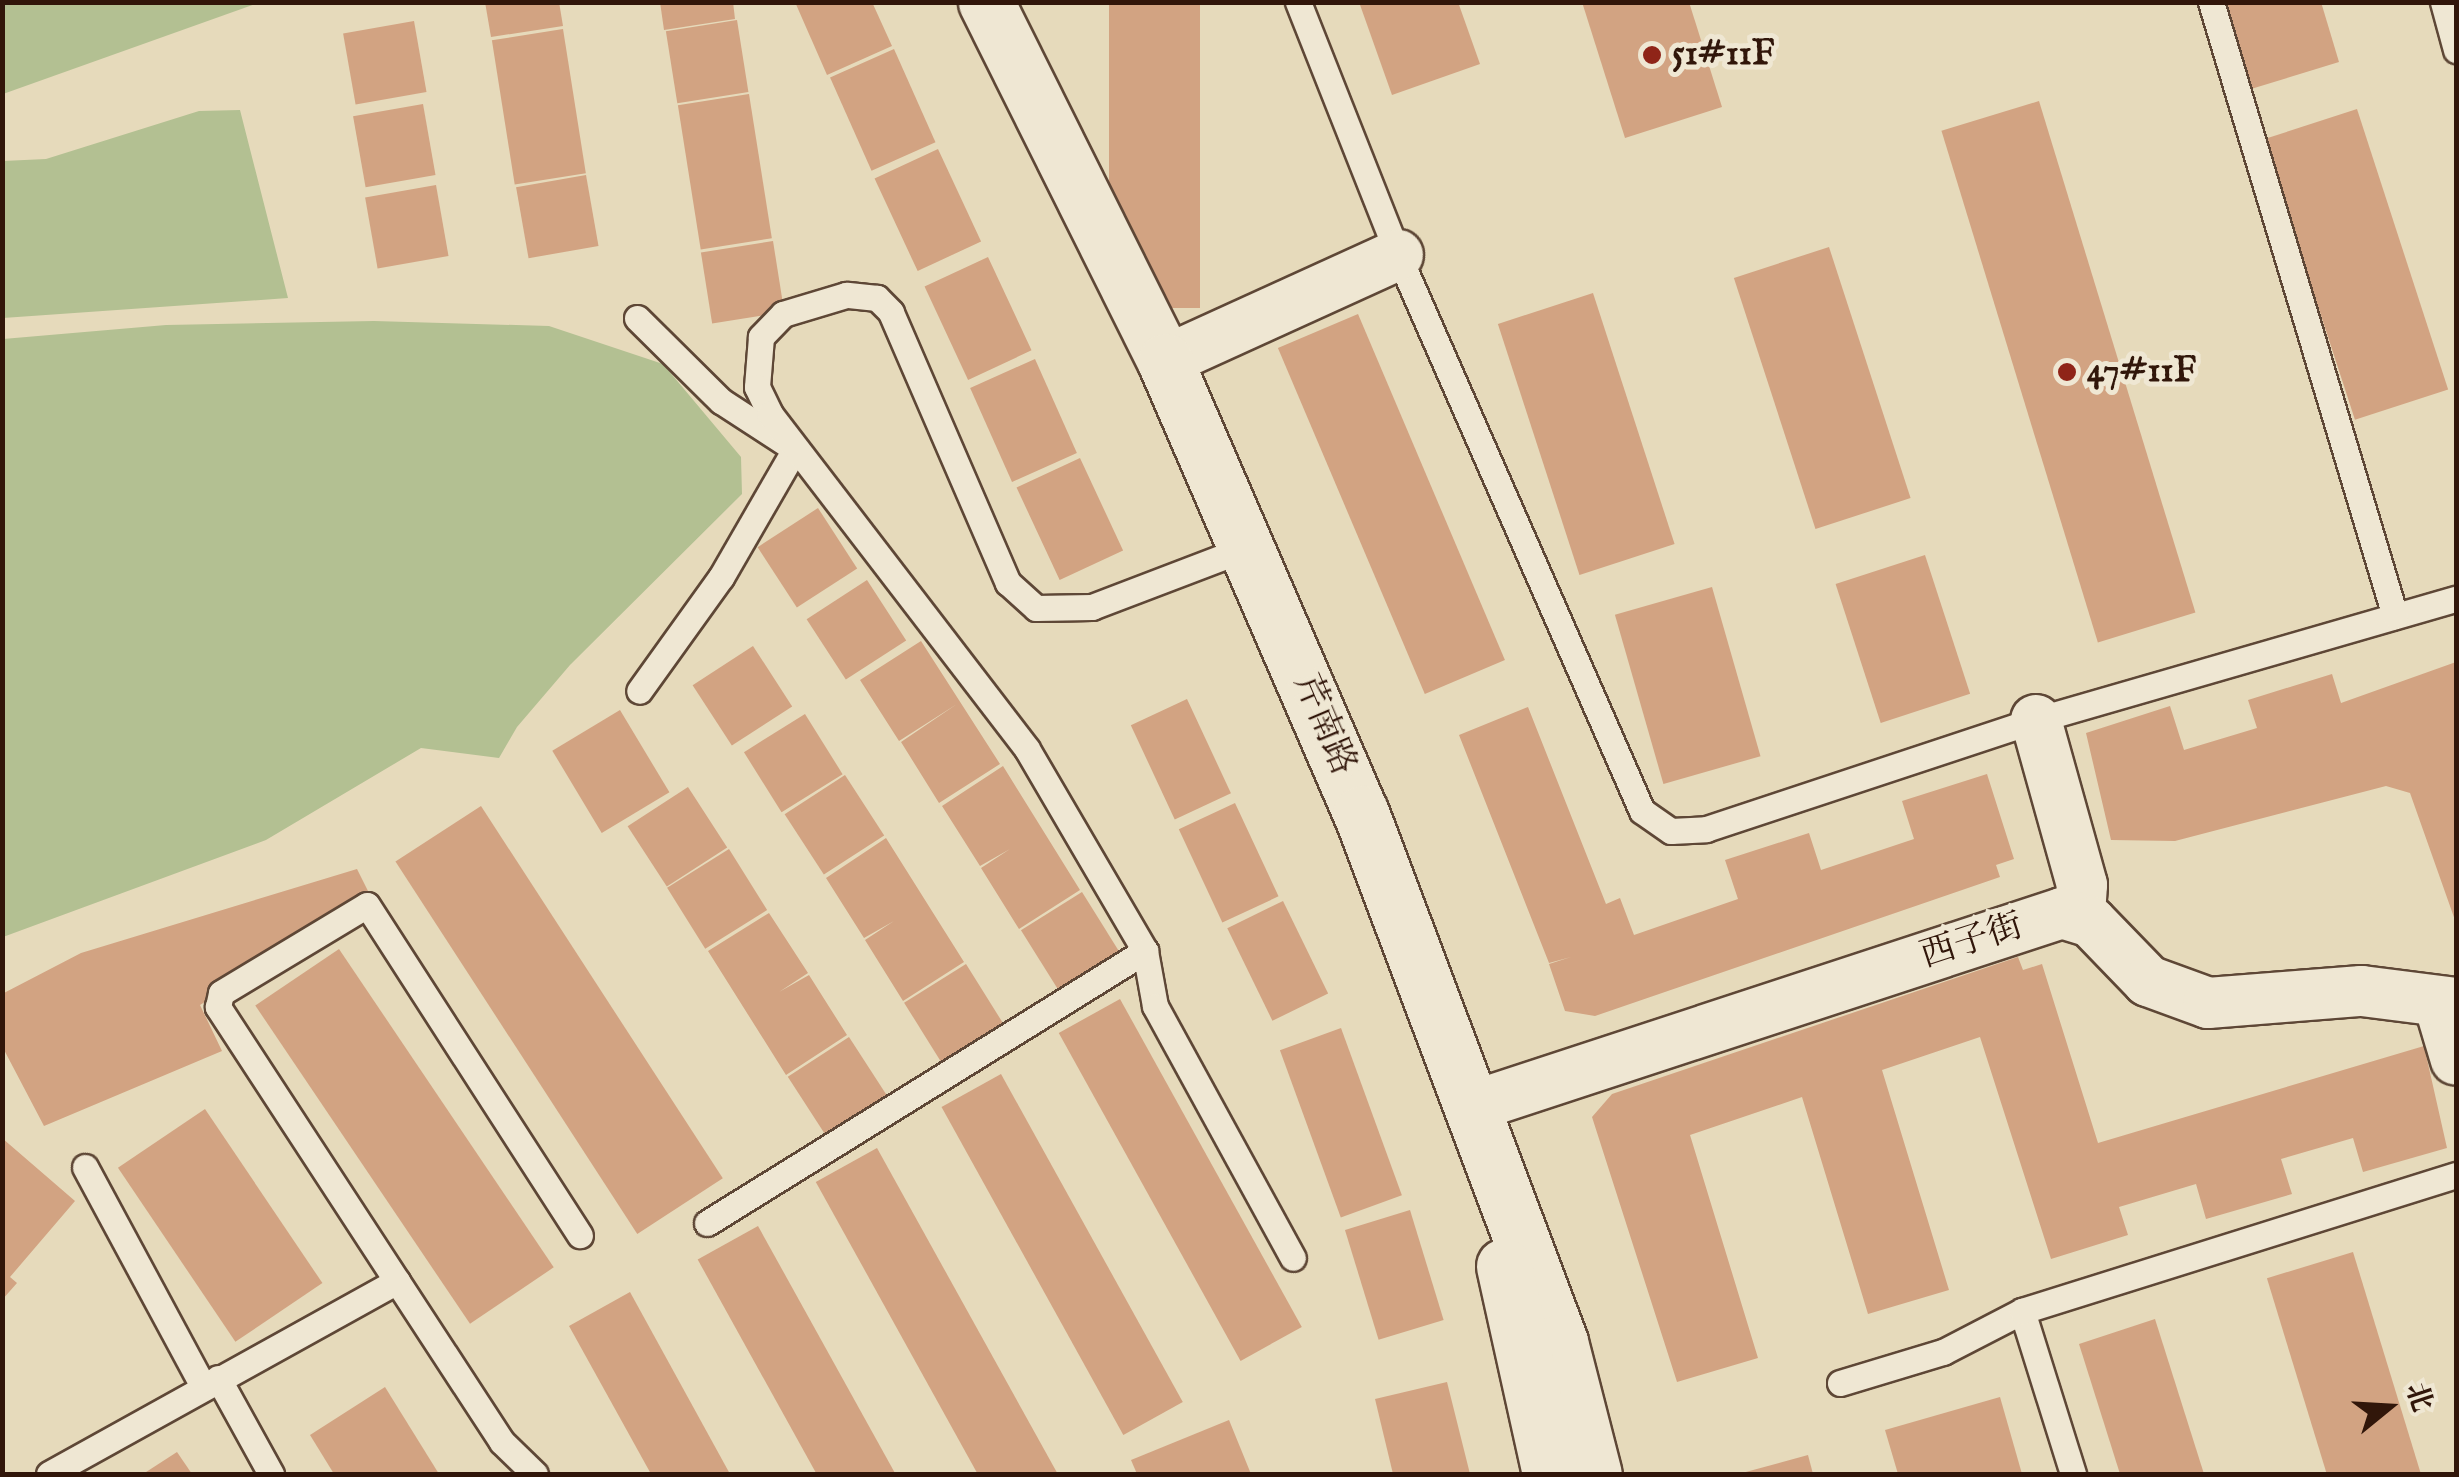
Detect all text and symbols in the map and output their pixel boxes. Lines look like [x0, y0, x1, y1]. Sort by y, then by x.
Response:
place label: 51#11F [1672, 34, 1774, 76]
marker: 51#11F [1641, 44, 1663, 66]
place label: 47#11F [2087, 351, 2196, 393]
marker: 47#11F [2056, 361, 2078, 383]
street label: 芹南路 [1284, 668, 1364, 782]
street label: 西子街 [1916, 906, 2028, 978]
north arrow [2339, 1357, 2439, 1457]
text: 北 [2397, 1379, 2439, 1416]

